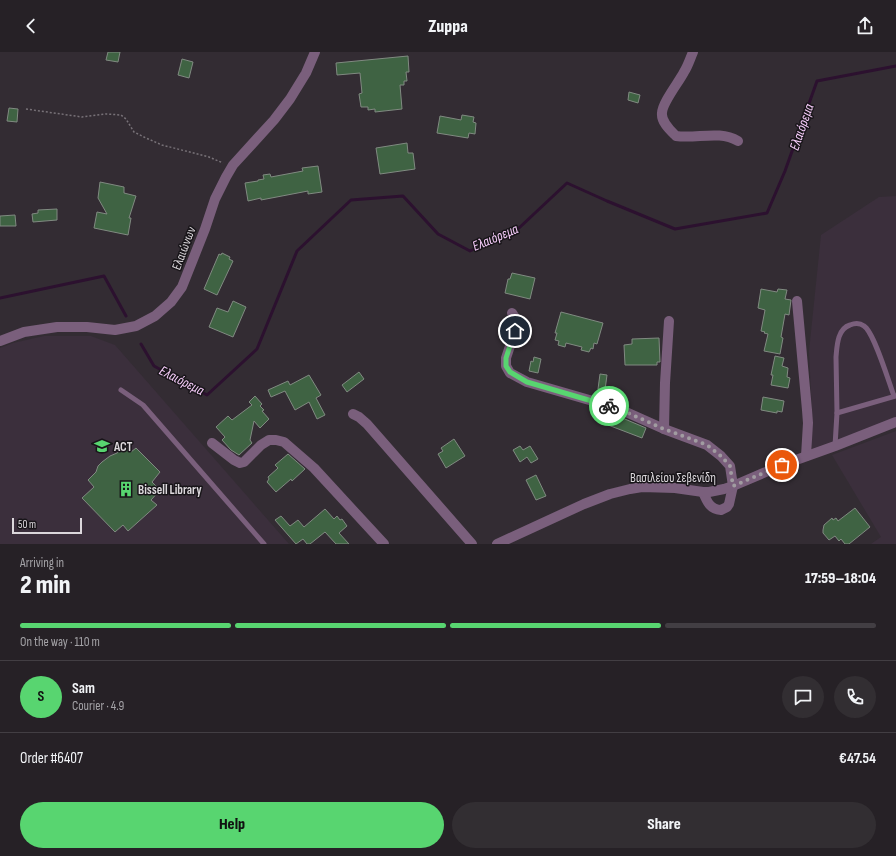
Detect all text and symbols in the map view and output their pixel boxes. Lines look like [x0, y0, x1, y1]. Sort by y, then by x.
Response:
icon: back [20, 15, 42, 37]
icon: share [854, 15, 876, 37]
text: Zuppa [428, 16, 468, 37]
water label: Ελαιόρεμα [786, 101, 817, 153]
water label: Ελαιόρεμα [470, 220, 521, 255]
street label: Ελαιώνων [168, 225, 199, 272]
pin [498, 314, 532, 348]
icon: home [504, 320, 526, 342]
water label: Ελαιόρεμα [157, 362, 207, 399]
courier [589, 386, 629, 426]
icon: bike [598, 395, 620, 417]
school or university icon: ACT [93, 437, 111, 455]
place label: ACT [113, 439, 133, 455]
pin [765, 448, 799, 482]
icon: bag [771, 454, 793, 476]
street label: Βασιλείου Σεβενίδη [630, 470, 716, 486]
building icon: Bissell Library [117, 480, 135, 498]
place label: Bissell Library [138, 482, 202, 498]
scale bar [12, 516, 82, 535]
text: 50 m [18, 518, 36, 531]
text: Arriving in [20, 555, 64, 571]
text: 17:59–18:04 [805, 569, 876, 588]
text: 2 min [20, 570, 70, 601]
text: On the way · 110 m [20, 634, 100, 650]
button: chat [782, 676, 824, 718]
button: phone [834, 676, 876, 718]
text: Sam [72, 679, 95, 698]
text: S [38, 687, 44, 706]
text: Courier · 4.9 [72, 698, 124, 714]
text: Order #6407 [20, 749, 83, 768]
text: €47.54 [839, 749, 876, 768]
button: Help [20, 802, 444, 848]
button: Share [452, 802, 876, 848]

